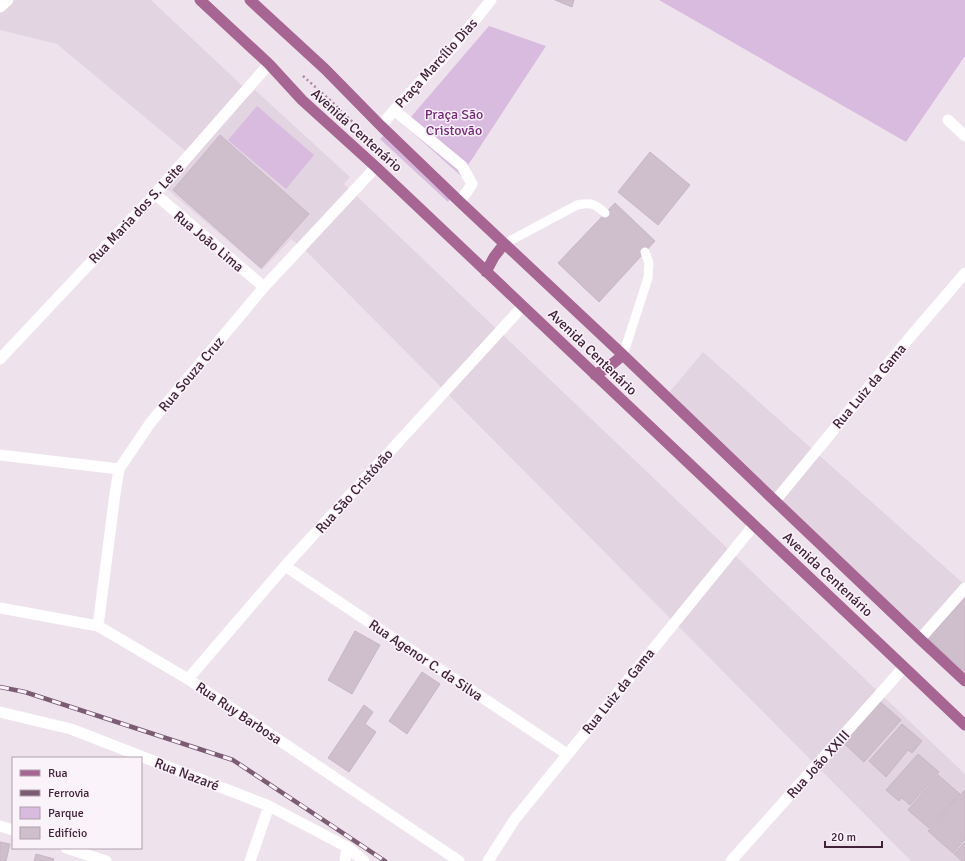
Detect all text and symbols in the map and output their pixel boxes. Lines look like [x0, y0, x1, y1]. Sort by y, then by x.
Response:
street label: Praça Marcílio Dias [392, 15, 481, 112]
street label: Avenida Centenário [308, 85, 406, 176]
park label: Praça São Cristovão [425, 106, 483, 139]
street label: Rua Maria dos S. Leite [85, 159, 187, 267]
street label: Rua João Lima [170, 207, 247, 276]
street label: Avenida Centenário [545, 306, 640, 399]
street label: Rua Souza Cruz [155, 333, 228, 415]
street label: Rua Luiz da Gama [829, 340, 910, 432]
street label: Rua São Cristóvão [312, 446, 397, 537]
street label: Avenida Centenário [779, 528, 876, 620]
street label: Rua Agenor C. da Silva [366, 616, 486, 705]
street label: Rua Luiz da Gama [579, 645, 658, 738]
street label: Rua Ruy Barbosa [193, 678, 285, 748]
street label: Rua João XXIII [783, 727, 853, 802]
street label: Rua Nazaré [152, 754, 222, 795]
legend [12, 757, 142, 849]
text: Rua [48, 766, 68, 781]
text: Ferrovia [48, 786, 89, 801]
text: Parque [48, 806, 84, 821]
scale bar [825, 823, 882, 849]
text: Edifício [48, 826, 87, 841]
text: 20 m [831, 830, 856, 845]

